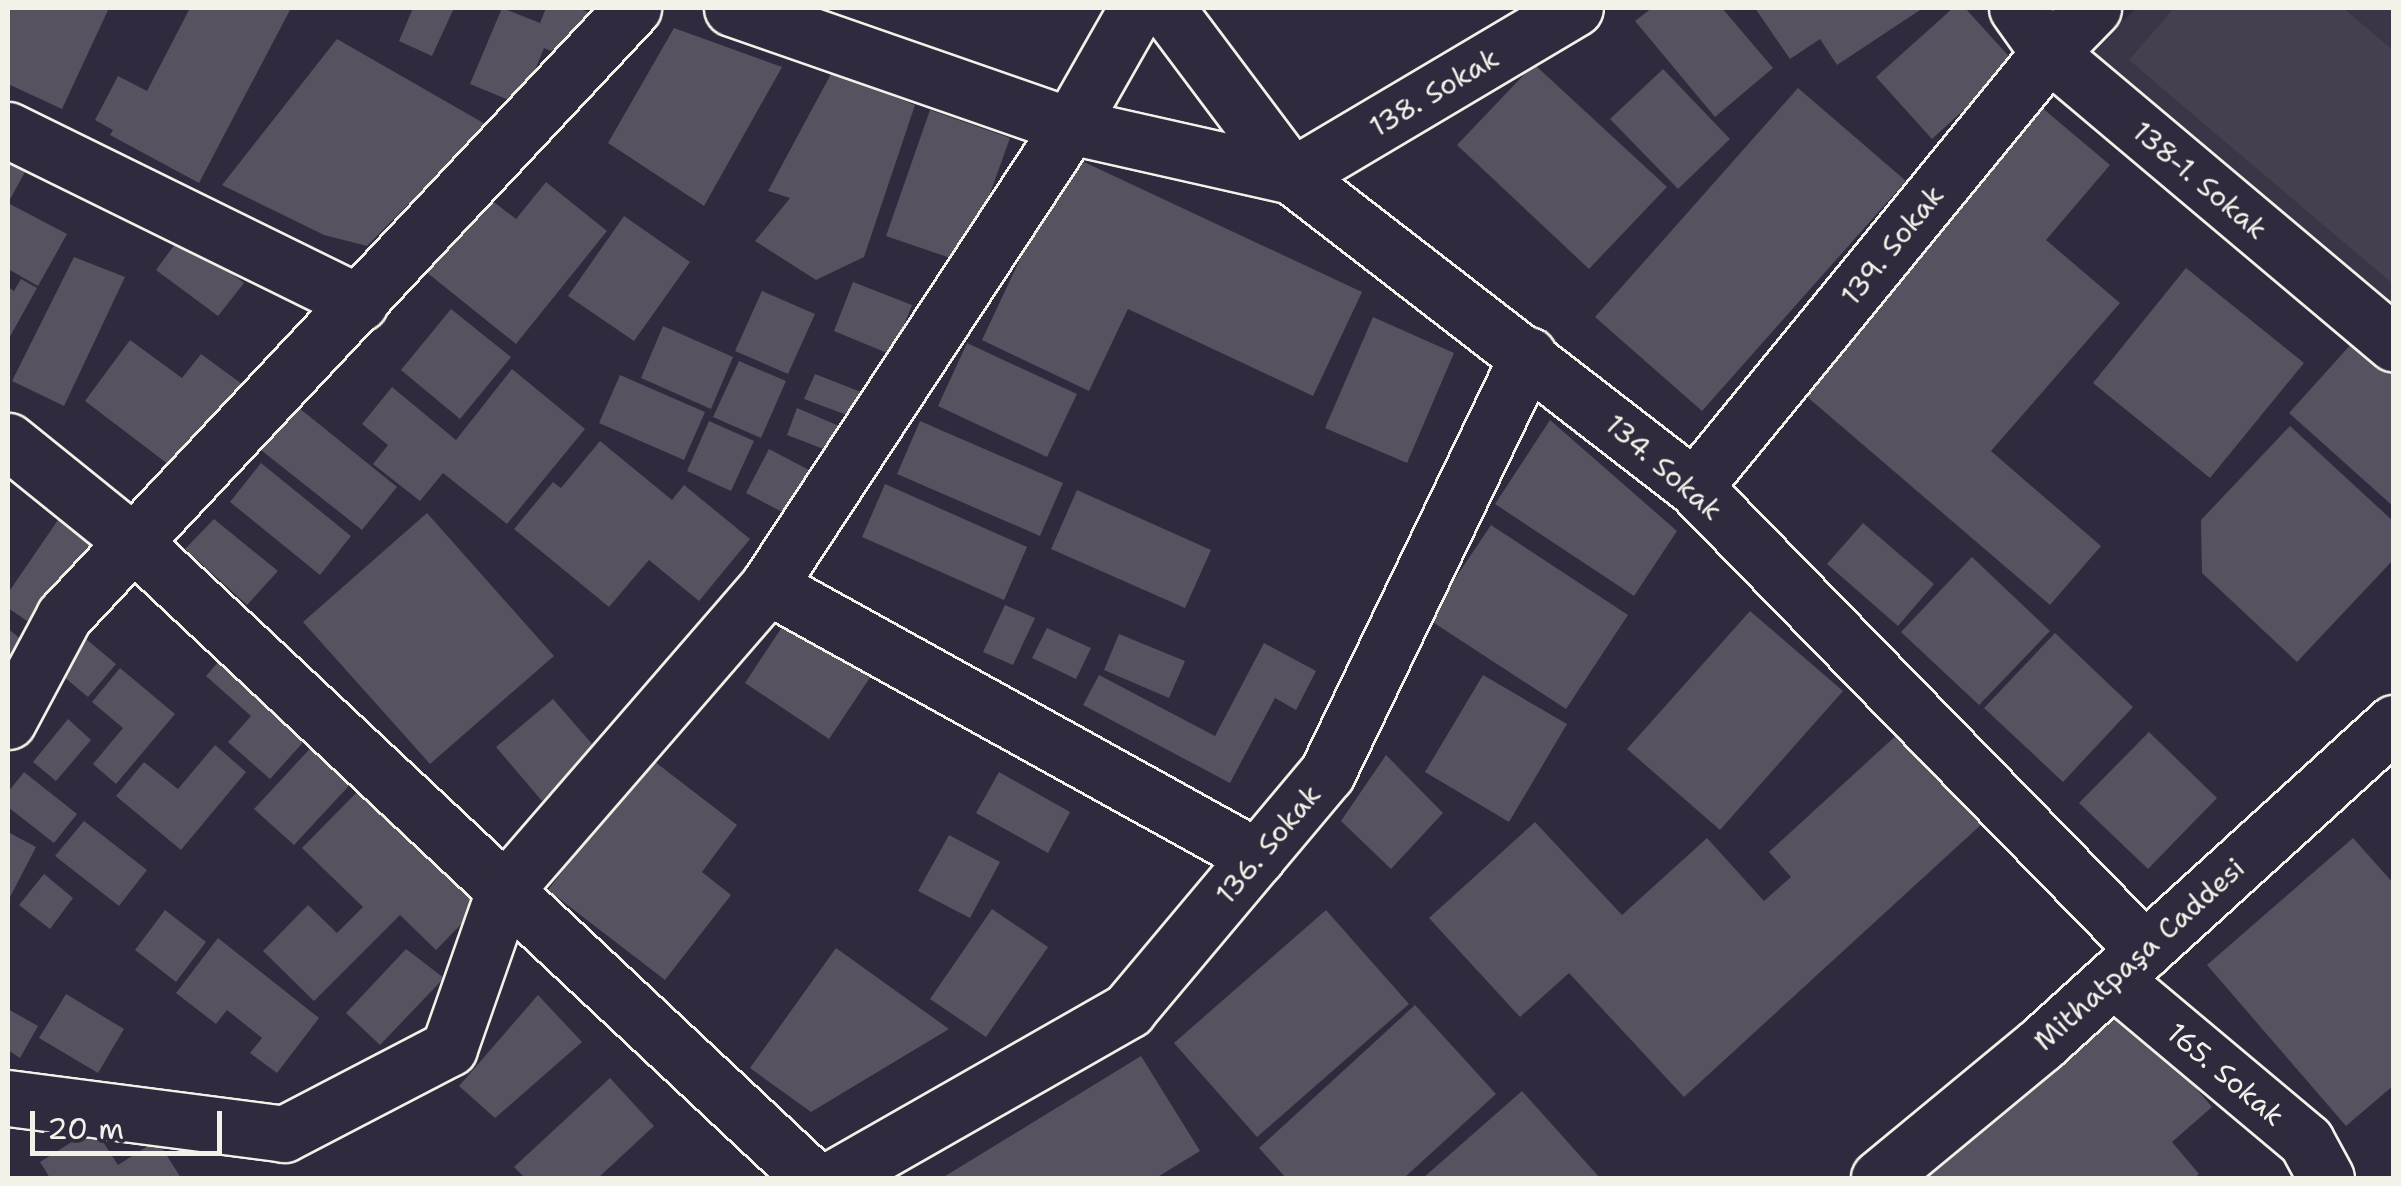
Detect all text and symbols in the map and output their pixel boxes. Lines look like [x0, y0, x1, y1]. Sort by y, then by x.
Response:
street label: 138. Sokak [1363, 40, 1505, 144]
street label: 138-1. Sokak [2126, 114, 2274, 246]
street label: 139. Sokak [1834, 178, 1950, 312]
street label: 134. Sokak [1599, 407, 1729, 527]
street label: 136. Sokak [1209, 778, 1327, 910]
street label: Mithatpaşa Caddesi [2027, 851, 2251, 1057]
street label: 165. Sokak [2161, 1015, 2291, 1133]
scale bar [35, 1091, 228, 1153]
text: 20 m [47, 1108, 124, 1149]

